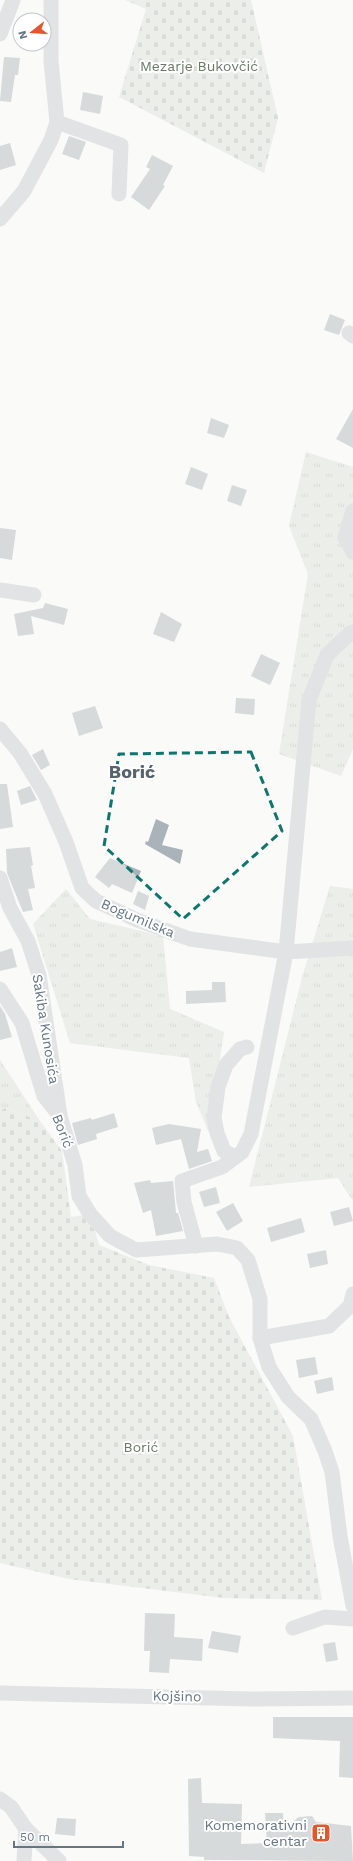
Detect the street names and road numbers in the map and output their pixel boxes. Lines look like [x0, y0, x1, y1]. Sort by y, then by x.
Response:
street label: Bogumilska [99, 895, 177, 941]
street label: Sakiba Kunosića [29, 973, 63, 1085]
street label: Borić [49, 1112, 77, 1150]
street label: Kojšino [152, 1688, 202, 1704]

